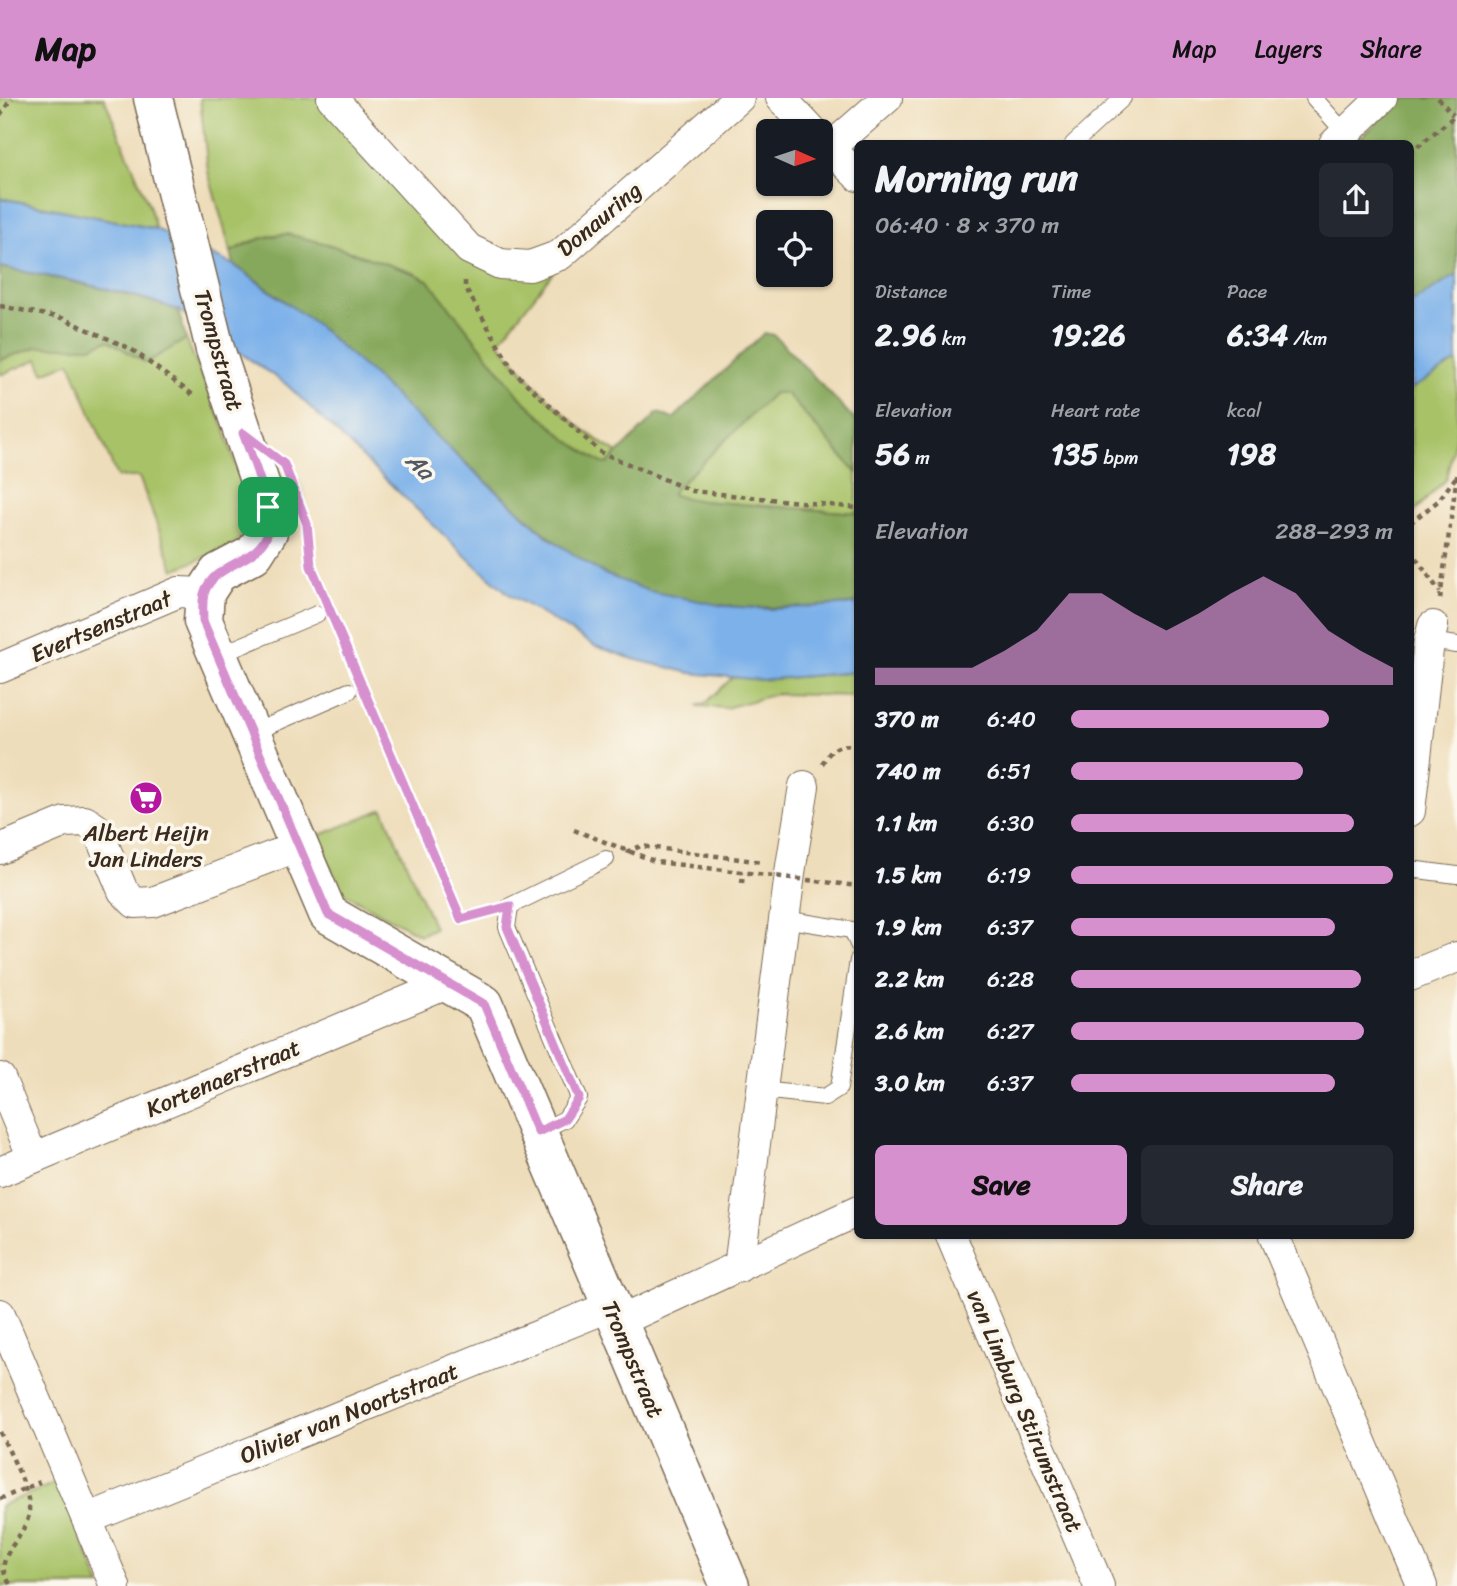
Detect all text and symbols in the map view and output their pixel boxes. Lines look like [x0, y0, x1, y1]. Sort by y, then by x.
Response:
text: Map [35, 20, 96, 78]
text: Map [1172, 28, 1217, 70]
text: Layers [1255, 28, 1322, 70]
text: Share [1360, 28, 1422, 70]
north arrow [756, 119, 833, 196]
map controls [756, 119, 833, 287]
text: Morning run [875, 145, 1078, 212]
button: share [1319, 163, 1393, 237]
street label: Donauring [547, 171, 652, 268]
text: 06:40 · 8 × 370 m [875, 205, 1059, 246]
button: locate [756, 210, 833, 287]
text: Distance [875, 275, 947, 308]
text: Time [1051, 275, 1091, 308]
text: Pace [1227, 275, 1267, 308]
street label: Trompstraat [182, 284, 255, 416]
text: 2.96 [875, 308, 937, 362]
text: 19:26 [1051, 308, 1126, 362]
text: 6:34 [1227, 308, 1288, 362]
text: km [937, 322, 966, 355]
text: /km [1288, 322, 1327, 355]
text: Elevation [875, 394, 952, 427]
text: Heart rate [1051, 394, 1140, 427]
text: kcal [1227, 394, 1262, 427]
text: 56 [875, 427, 910, 481]
text: 135 [1051, 427, 1099, 481]
text: 198 [1227, 427, 1276, 481]
water label: Aa [395, 441, 446, 492]
text: m [910, 441, 930, 474]
text: bpm [1099, 441, 1139, 474]
pin [238, 477, 298, 537]
icon: arrive [249, 488, 287, 526]
text: Elevation [875, 511, 968, 552]
text: 288–293 m [1275, 511, 1393, 552]
street label: Evertsenstraat [24, 578, 180, 675]
text: 370 m [875, 699, 939, 740]
text: 6:40 [987, 699, 1036, 740]
text: 740 m [875, 751, 941, 792]
text: 6:51 [987, 751, 1031, 792]
supermarket icon: Albert Heijn Jan Linders [127, 779, 165, 817]
text: 1.1 km [875, 803, 938, 844]
text: 6:30 [987, 803, 1034, 844]
place label: Albert Heijn Jan Linders [82, 813, 209, 880]
text: 1.5 km [875, 855, 942, 896]
text: 6:19 [987, 855, 1031, 896]
text: 1.9 km [875, 907, 942, 948]
text: 6:37 [987, 907, 1033, 948]
text: 2.2 km [875, 959, 944, 1000]
text: 6:28 [987, 959, 1034, 1000]
text: 2.6 km [875, 1011, 944, 1052]
text: 6:27 [987, 1011, 1033, 1052]
street label: Kortenaerstraat [139, 1027, 307, 1130]
text: 3.0 km [875, 1063, 945, 1104]
text: 6:37 [987, 1063, 1033, 1104]
button: Save [875, 1145, 1127, 1225]
button: Share [1141, 1145, 1393, 1225]
street label: van Limburg Stirumstraat [955, 1283, 1094, 1539]
street label: Trompstraat [589, 1294, 676, 1425]
street label: Olivier van Noortstraat [234, 1351, 465, 1476]

